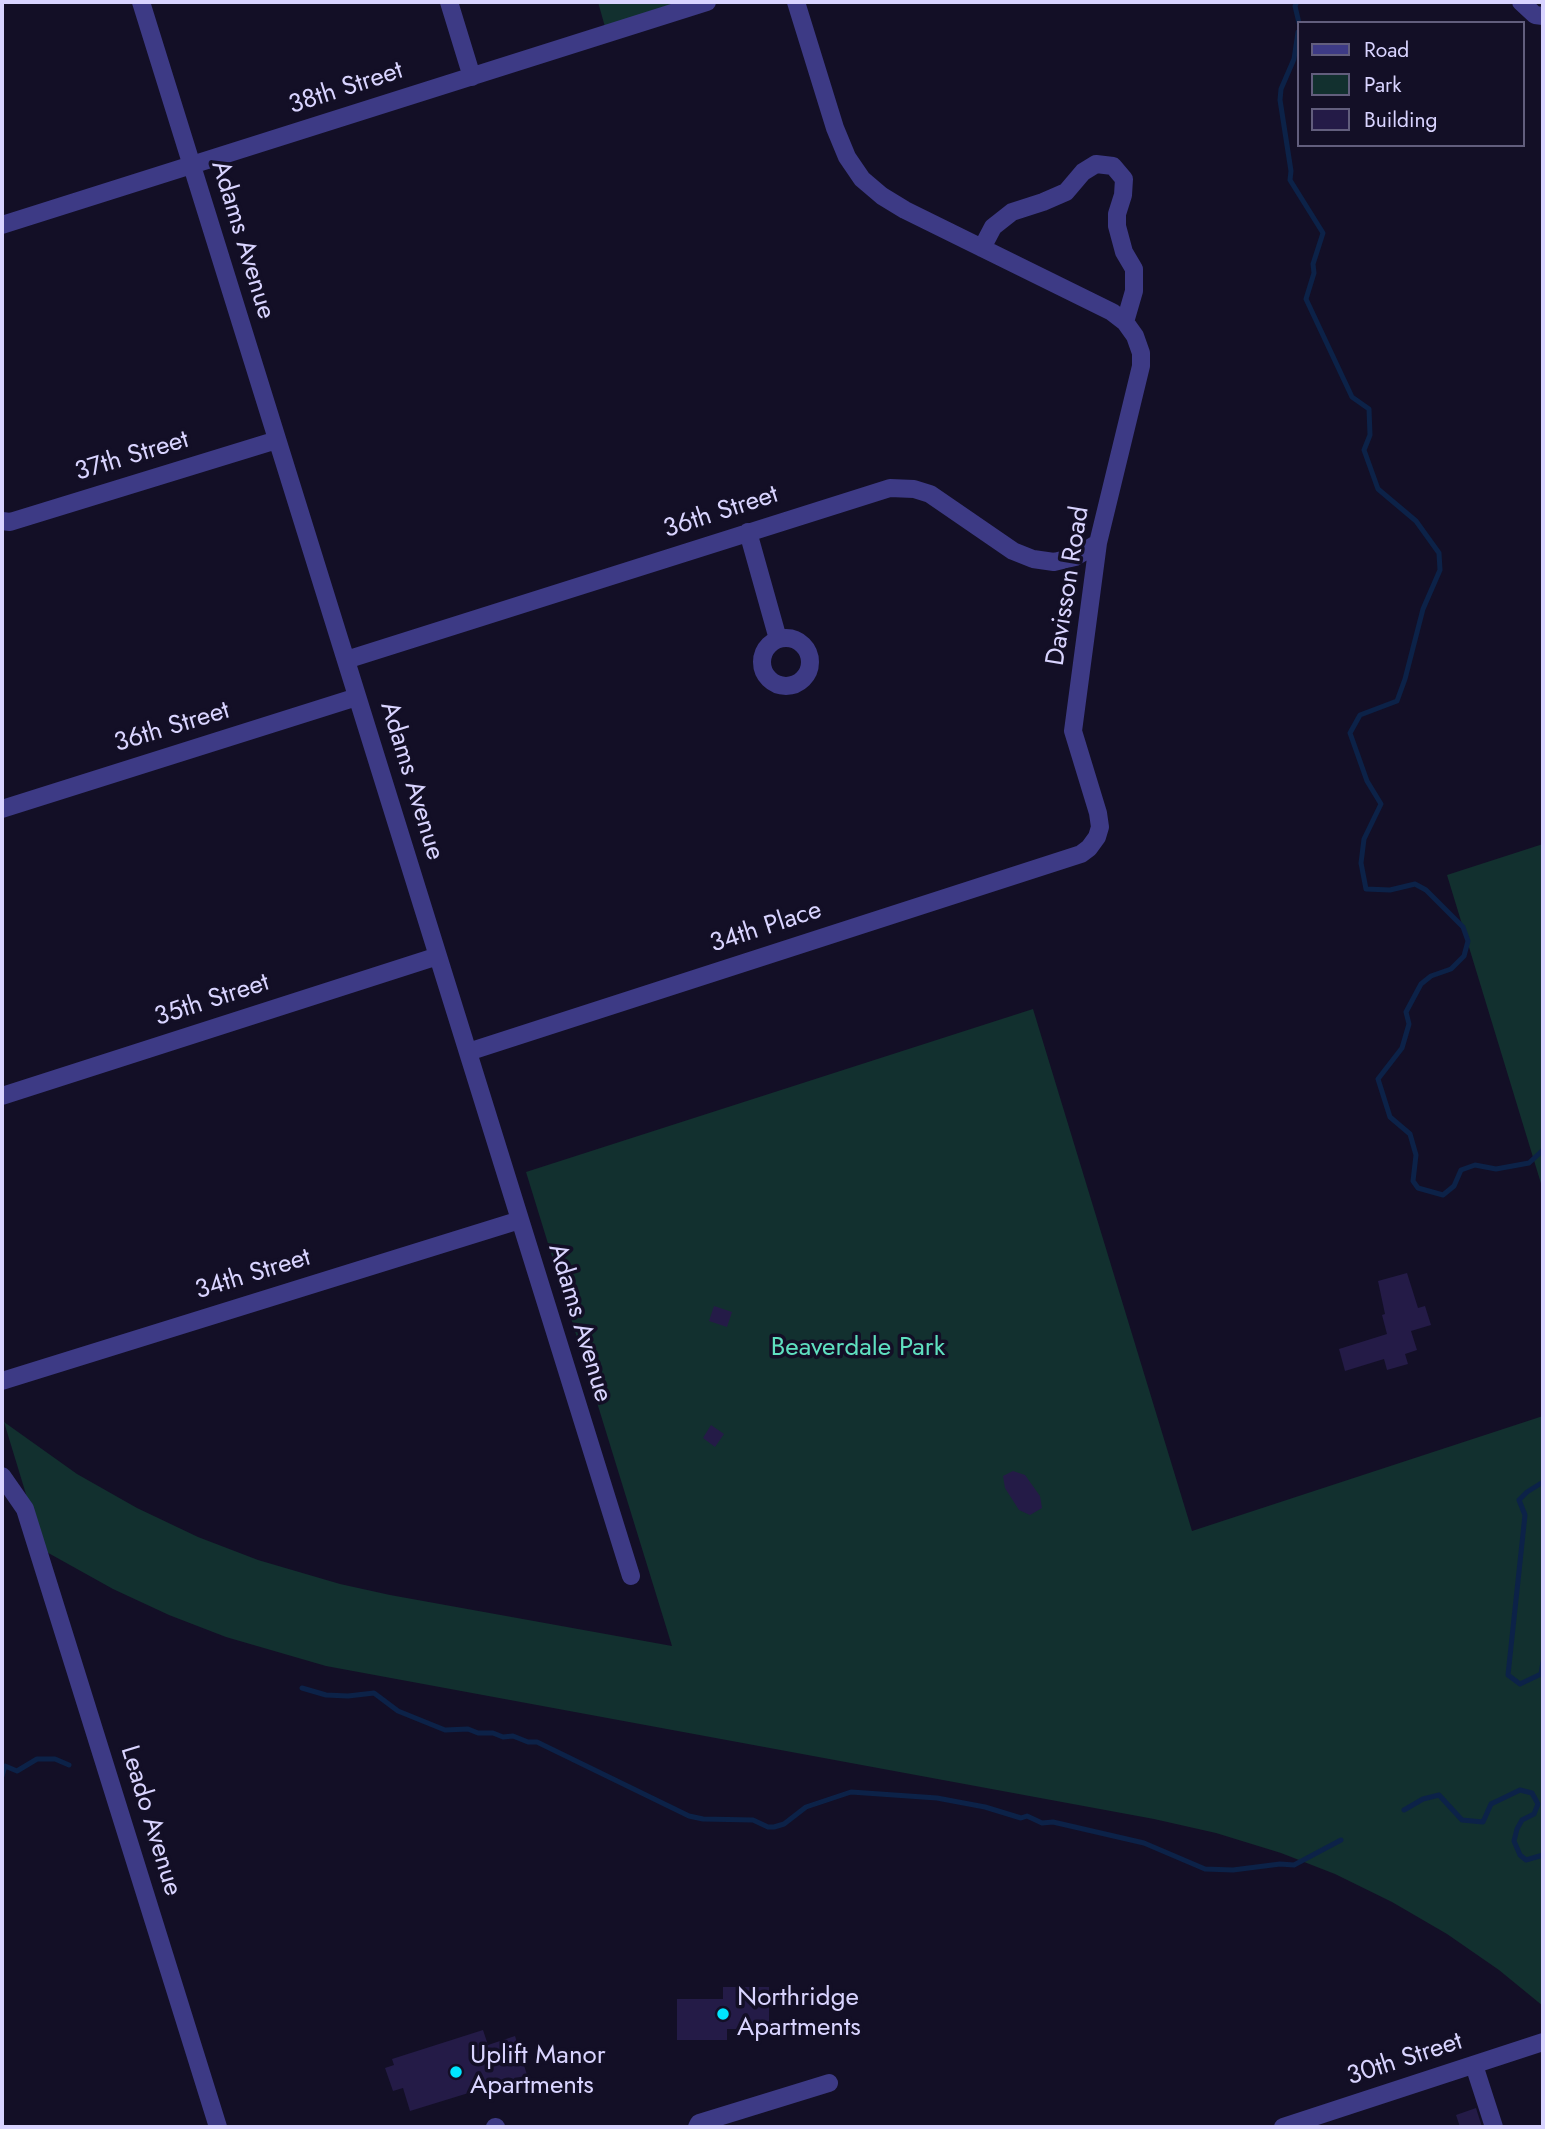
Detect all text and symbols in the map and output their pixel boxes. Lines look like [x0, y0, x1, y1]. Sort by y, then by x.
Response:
legend [1296, 21, 1524, 147]
text: Road [1364, 35, 1409, 65]
street label: 38th Street [285, 56, 407, 122]
text: Park [1364, 70, 1401, 100]
text: Building [1364, 105, 1437, 135]
street label: Adams Avenue [203, 157, 281, 323]
street label: 37th Street [71, 425, 193, 489]
street label: 36th Street [660, 480, 782, 546]
street label: Davisson Road [1041, 504, 1097, 668]
street label: 36th Street [111, 696, 233, 760]
street label: Adams Avenue [372, 698, 450, 864]
street label: 34th Place [706, 895, 826, 961]
street label: 35th Street [151, 968, 273, 1034]
street label: Adams Avenue [540, 1240, 618, 1406]
street label: 34th Street [192, 1243, 314, 1307]
park label: Beaverdale Park [771, 1333, 945, 1365]
street label: Leado Avenue [112, 1742, 188, 1900]
place label: Northridge Apartments [737, 1983, 861, 2044]
marker: Northridge Apartments [715, 2006, 731, 2022]
street label: 30th Street [1343, 2027, 1467, 2093]
place label: Uplift Manor Apartments [470, 2041, 606, 2102]
marker: Uplift Manor Apartments [448, 2064, 464, 2080]

